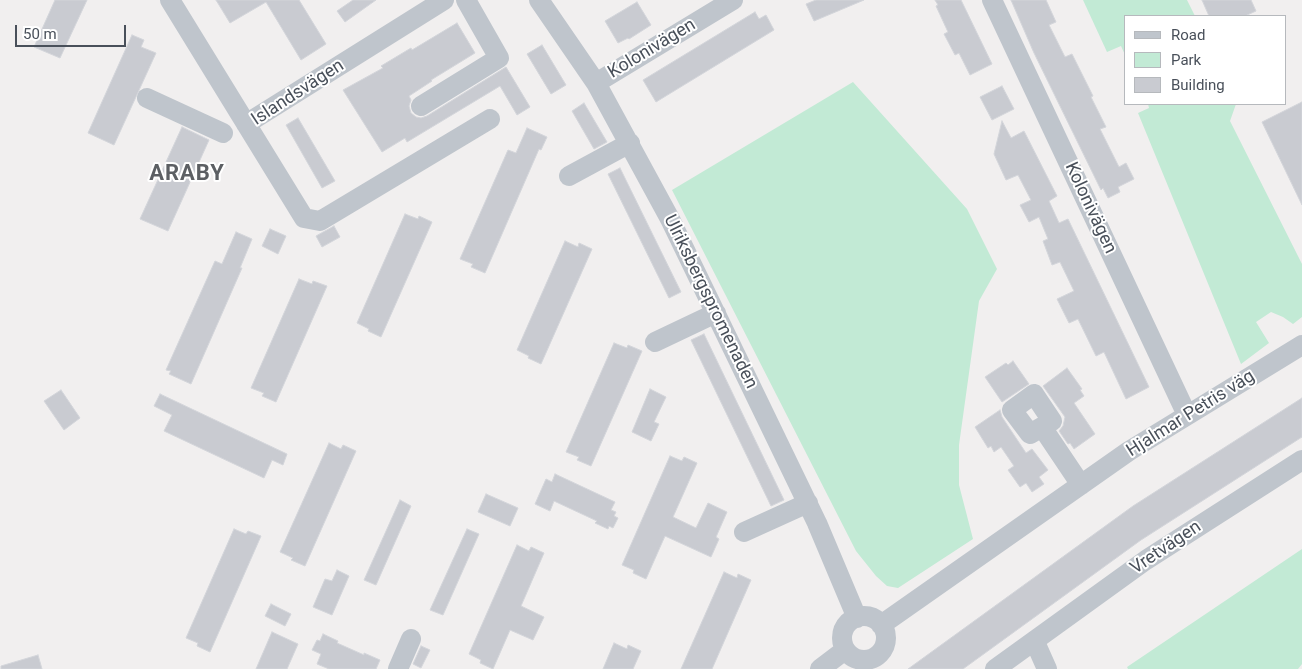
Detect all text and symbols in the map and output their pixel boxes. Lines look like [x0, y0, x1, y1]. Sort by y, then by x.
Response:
street label: Kolonivägen [604, 14, 700, 84]
scale bar [18, 15, 129, 47]
legend [1124, 15, 1287, 105]
text: 50 m [23, 25, 57, 43]
text: Road [1171, 26, 1205, 44]
text: Park [1171, 51, 1201, 69]
street label: Islandsvägen [248, 55, 348, 131]
text: Building [1171, 76, 1225, 94]
street label: Kolonivägen [1059, 159, 1121, 257]
district label: ARABY [149, 161, 225, 187]
street label: Ulriksbergspromenaden [658, 211, 762, 393]
street label: Hjalmar Petris väg [1123, 366, 1259, 462]
street label: Vretvägen [1127, 517, 1205, 579]

